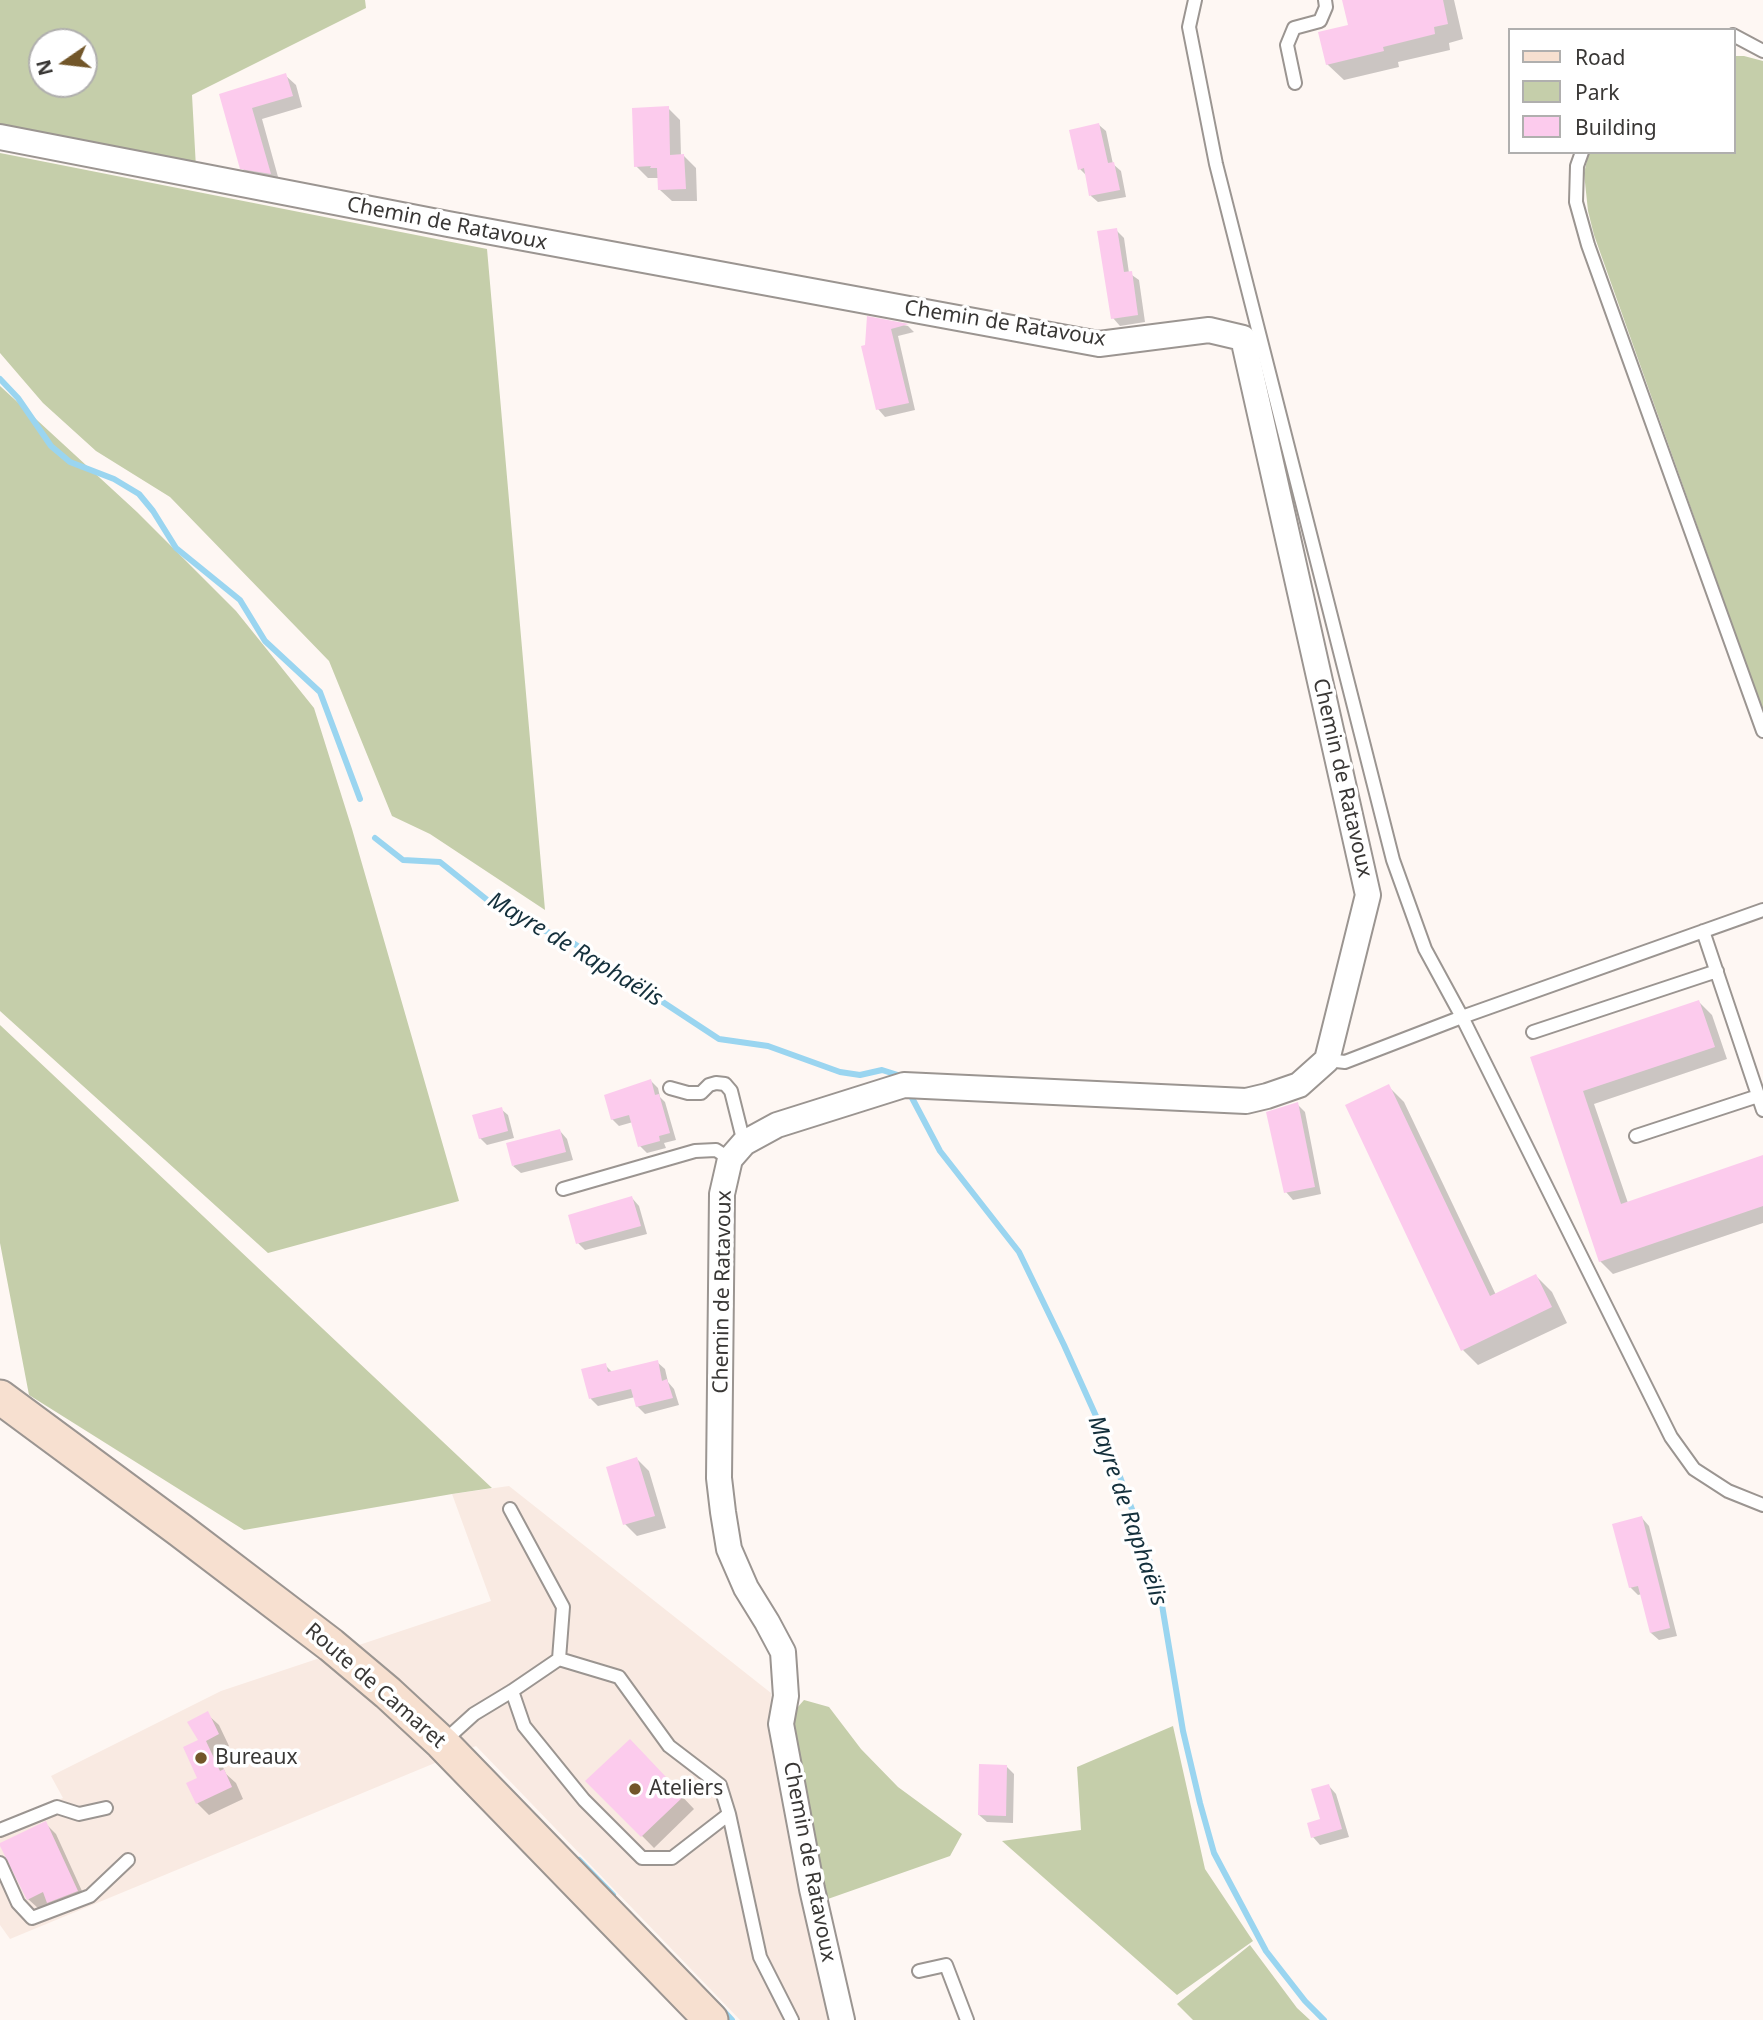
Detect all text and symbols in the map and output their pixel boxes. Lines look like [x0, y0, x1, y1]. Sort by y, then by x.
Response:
north arrow [28, 28, 98, 98]
legend [1508, 28, 1735, 154]
text: Road [1575, 43, 1625, 71]
text: N [30, 57, 59, 78]
text: Park [1575, 78, 1619, 106]
text: Building [1575, 113, 1657, 141]
street label: Chemin de Ratavoux [345, 192, 549, 256]
street label: Chemin de Ratavoux [903, 296, 1107, 352]
street label: Chemin de Ratavoux [1307, 676, 1377, 880]
water label: Mayre de Raphaëlis [482, 887, 668, 1013]
street label: Chemin de Ratavoux [709, 1190, 737, 1394]
water label: Mayre de Raphaëlis [1082, 1412, 1172, 1610]
street label: Route de Camaret [300, 1618, 450, 1754]
place label: Bureaux [215, 1745, 298, 1771]
marker: Bureaux [193, 1750, 209, 1766]
street label: Chemin de Ratavoux [777, 1760, 841, 1964]
place label: Ateliers [649, 1776, 723, 1802]
marker: Ateliers [627, 1781, 643, 1797]

